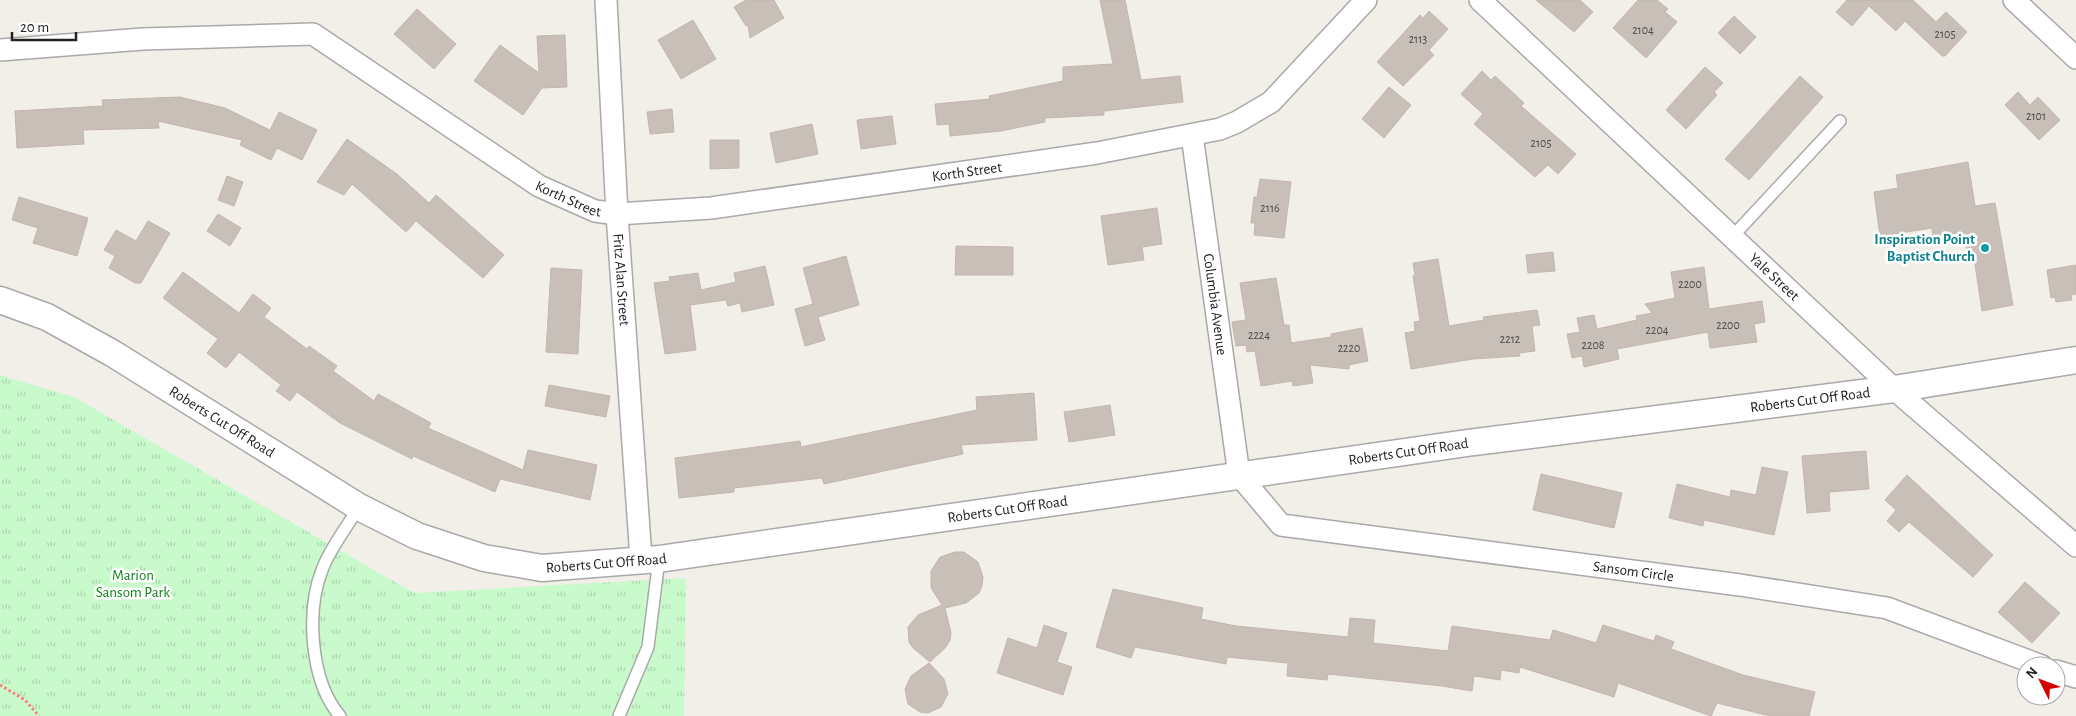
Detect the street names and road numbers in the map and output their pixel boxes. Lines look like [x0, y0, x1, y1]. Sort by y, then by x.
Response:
street label: Korth Street [931, 159, 1003, 184]
street label: Korth Street [533, 178, 602, 219]
street label: Fritz Alan Street [611, 233, 632, 327]
street label: Yale Street [1747, 250, 1802, 304]
street label: Columbia Avenue [1201, 253, 1230, 356]
street label: Roberts Cut Off Road [167, 383, 278, 460]
street label: Roberts Cut Off Road [1749, 385, 1871, 415]
street label: Roberts Cut Off Road [1347, 435, 1470, 467]
street label: Roberts Cut Off Road [947, 493, 1069, 525]
street label: Roberts Cut Off Road [545, 550, 668, 575]
street label: Sansom Circle [1592, 558, 1675, 584]

